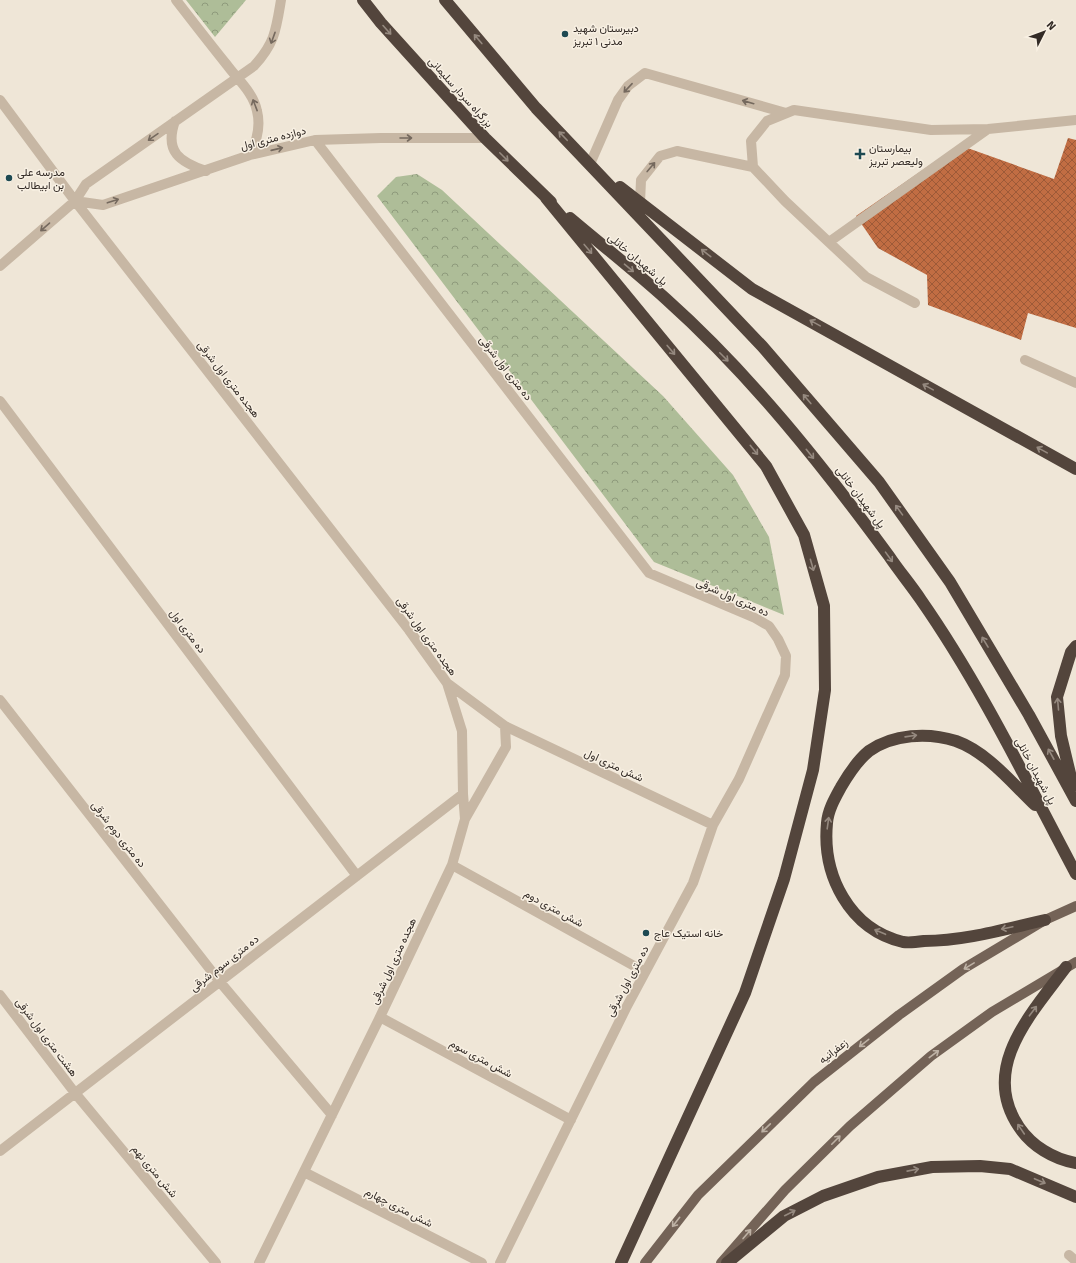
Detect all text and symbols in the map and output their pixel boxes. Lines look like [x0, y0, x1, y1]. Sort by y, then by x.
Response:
north arrow [1024, 12, 1064, 52]
text: N [1044, 18, 1058, 33]
place label: دبیرستان شهید مدنی ۱ تبریز [572, 22, 639, 48]
one-way arrow [383, 25, 392, 35]
marker: دبیرستان شهید مدنی ۱ تبریز [560, 29, 570, 39]
one-way arrow [268, 32, 276, 44]
one-way arrow [473, 33, 482, 44]
street label: بزرگراه سردار سلیمانی [426, 54, 496, 130]
one-way arrow [623, 83, 632, 93]
one-way arrow [742, 98, 755, 106]
one-way arrow [250, 99, 258, 111]
street label: دوازده متری اول [239, 124, 307, 153]
one-way arrow [559, 131, 568, 141]
one-way arrow [147, 133, 158, 141]
one-way arrow [399, 134, 412, 142]
place label: بیمارستان ولیعصر تبریز [868, 142, 923, 168]
one-way arrow [270, 145, 283, 153]
marker: بیمارستان ولیعصر تبریز [854, 148, 866, 160]
one-way arrow [499, 152, 509, 161]
one-way arrow [647, 162, 656, 173]
place label: مدرسه علی بن ابیطالب [17, 166, 65, 192]
marker: مدرسه علی بن ابیطالب [4, 173, 14, 183]
one-way arrow [106, 197, 119, 204]
one-way arrow [41, 222, 51, 231]
street label: پل شهیدان خانلی [605, 231, 670, 289]
one-way arrow [584, 244, 593, 255]
one-way arrow [700, 249, 711, 257]
one-way arrow [624, 263, 634, 272]
one-way arrow [809, 319, 821, 327]
street label: ده متری اول شرقی [476, 333, 535, 403]
street label: هجده متری اول شرقی [195, 338, 263, 421]
one-way arrow [667, 344, 676, 355]
one-way arrow [719, 352, 729, 362]
one-way arrow [922, 382, 934, 390]
one-way arrow [803, 393, 812, 404]
one-way arrow [749, 445, 758, 456]
one-way arrow [1036, 445, 1048, 453]
one-way arrow [806, 448, 815, 459]
street label: پل شهیدان خانلی [832, 464, 888, 532]
one-way arrow [895, 504, 903, 515]
one-way arrow [885, 551, 893, 562]
one-way arrow [809, 558, 816, 571]
street label: ده متری اول شرقی [694, 576, 771, 619]
street label: هجده متری اول شرقی [394, 594, 460, 678]
street label: ده متری اول [167, 607, 208, 656]
one-way arrow [981, 637, 989, 648]
one-way arrow [1054, 698, 1061, 711]
one-way arrow [904, 733, 917, 740]
street label: پل شهیدان خانلی [1012, 736, 1059, 808]
street label: شش متری اول [582, 746, 646, 785]
one-way arrow [1046, 748, 1054, 760]
street label: ده متری دوم شرقی [88, 799, 149, 871]
one-way arrow [824, 817, 832, 830]
street label: شش متری دوم [521, 887, 586, 931]
street label: هجده متری اول شرقی [368, 916, 419, 1007]
one-way arrow [1001, 925, 1014, 933]
place label: خانه استیک عاج [654, 927, 723, 941]
marker: خانه استیک عاج [641, 928, 651, 938]
one-way arrow [875, 928, 887, 936]
street label: ده متری سوم شرقی [187, 932, 262, 995]
street label: ده متری اول شرقی [603, 944, 652, 1019]
one-way arrow [964, 962, 975, 970]
street label: هشت متری اول شرقی [13, 995, 81, 1079]
one-way arrow [1029, 1005, 1038, 1016]
street label: شش متری سوم [447, 1036, 515, 1081]
street label: زعفرانیه [816, 1036, 850, 1067]
one-way arrow [859, 1038, 870, 1047]
one-way arrow [928, 1050, 939, 1058]
one-way arrow [761, 1123, 771, 1133]
one-way arrow [1016, 1124, 1025, 1135]
one-way arrow [831, 1135, 841, 1144]
street label: شش متری نهم [128, 1142, 181, 1201]
one-way arrow [906, 1166, 919, 1174]
one-way arrow [1033, 1177, 1045, 1185]
street label: شش متری چهارم [362, 1185, 435, 1231]
one-way arrow [784, 1209, 796, 1216]
one-way arrow [672, 1216, 681, 1227]
one-way arrow [742, 1229, 751, 1239]

